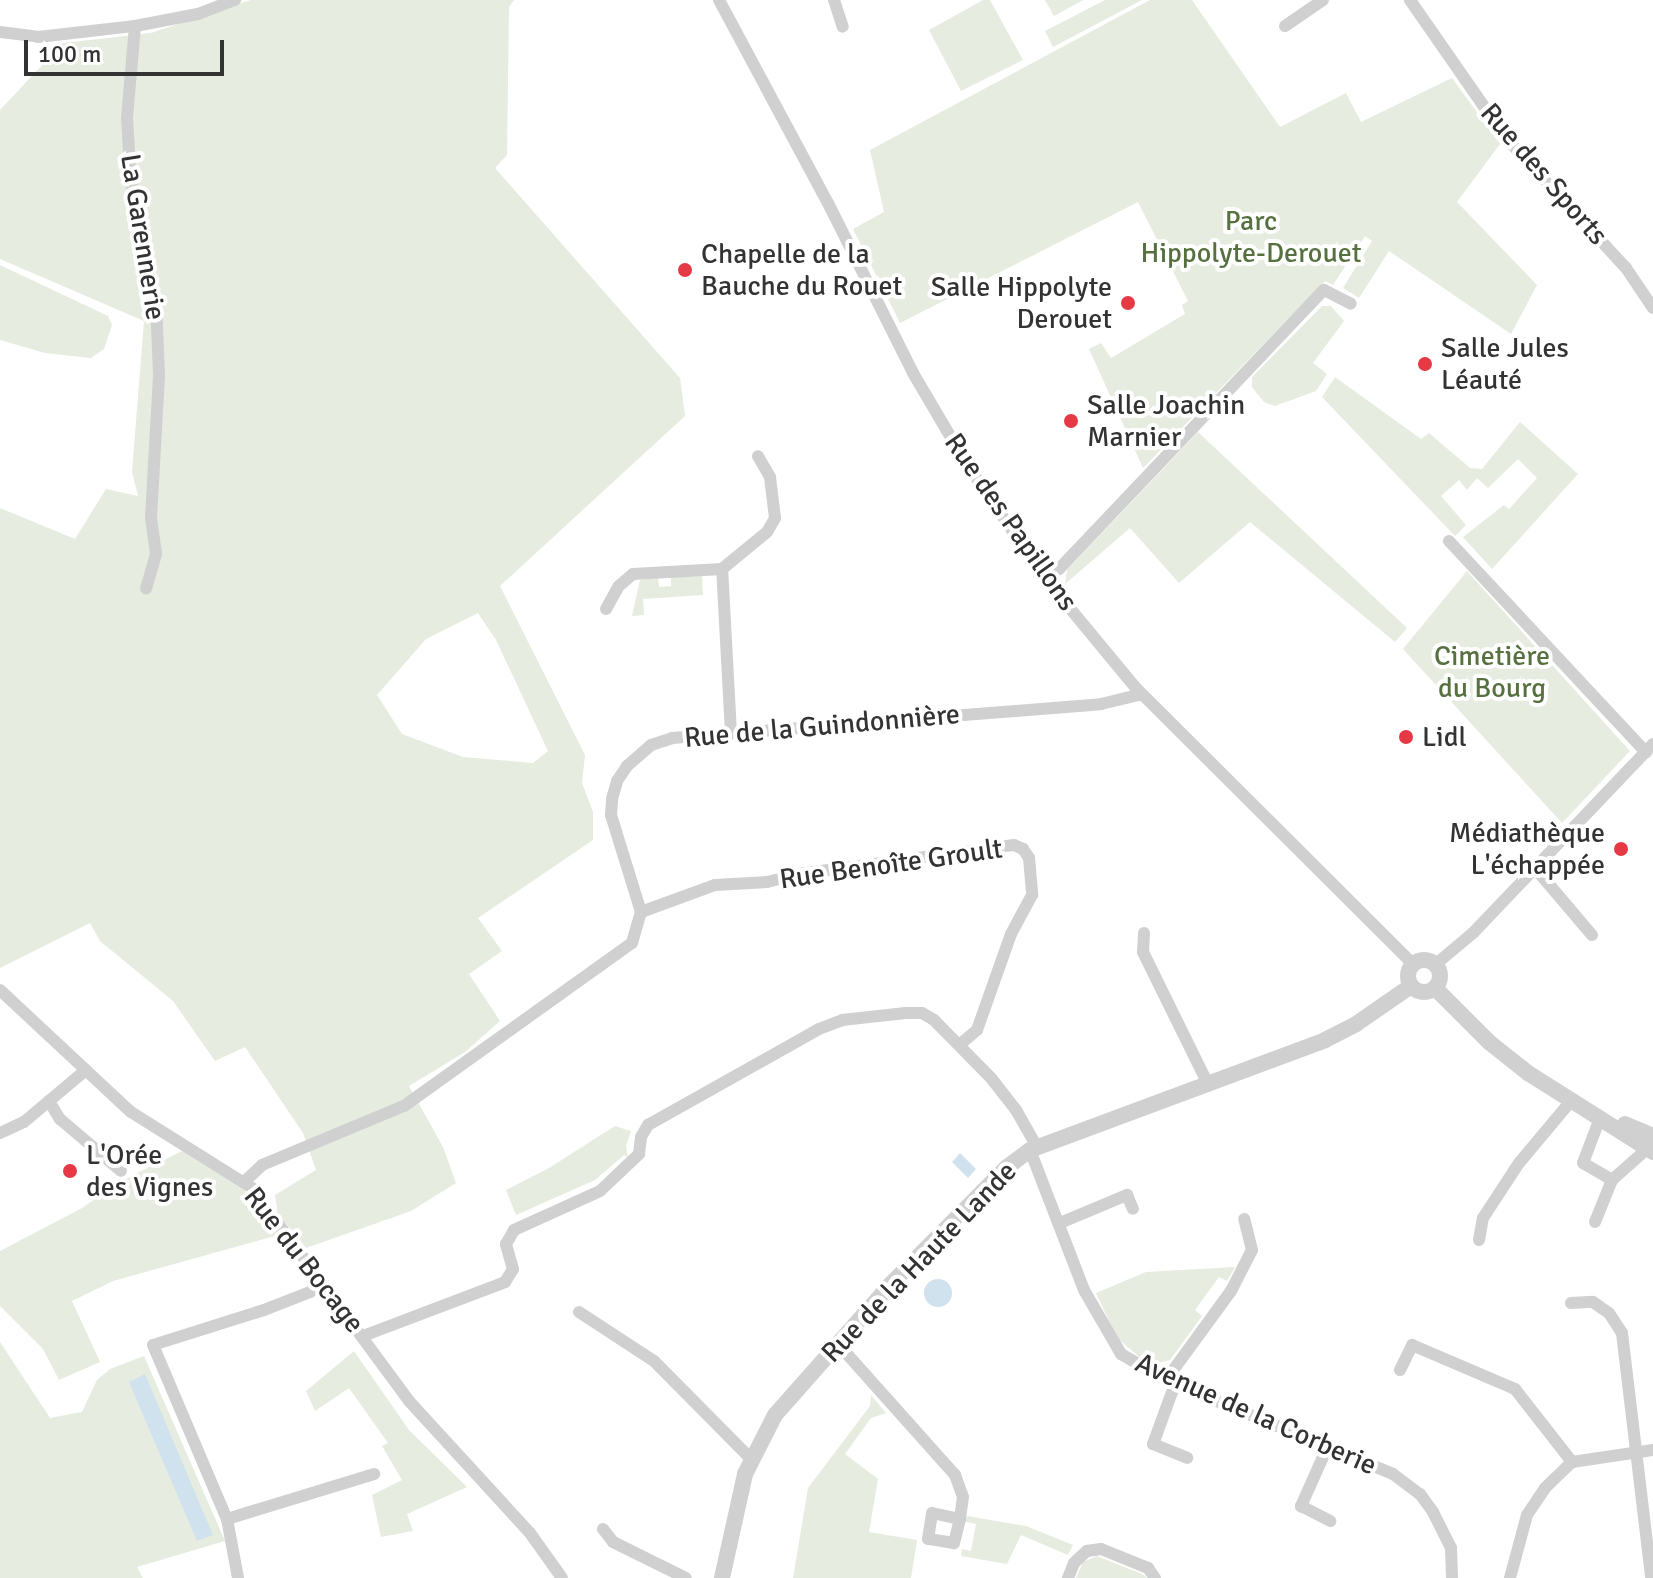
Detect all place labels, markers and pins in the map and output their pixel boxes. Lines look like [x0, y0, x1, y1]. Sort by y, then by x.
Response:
place label: Chapelle de la Bauche du Rouet [701, 237, 902, 303]
marker: Chapelle de la Bauche du Rouet [676, 261, 694, 279]
place label: Salle Hippolyte Derouet [931, 270, 1112, 336]
marker: Salle Hippolyte Derouet [1119, 294, 1137, 312]
place label: Salle Jules Léauté [1441, 331, 1569, 397]
marker: Salle Jules Léauté [1416, 355, 1434, 373]
place label: Salle Joachin Marnier [1087, 388, 1245, 454]
marker: Salle Joachin Marnier [1062, 412, 1080, 430]
place label: Lidl [1422, 720, 1467, 754]
marker: Lidl [1397, 728, 1415, 746]
place label: Médiathèque L'échappée [1449, 816, 1605, 882]
marker: Médiathèque L'échappée [1612, 840, 1630, 858]
place label: L'Orée des Vignes [86, 1138, 213, 1204]
marker: L'Orée des Vignes [61, 1162, 79, 1180]

